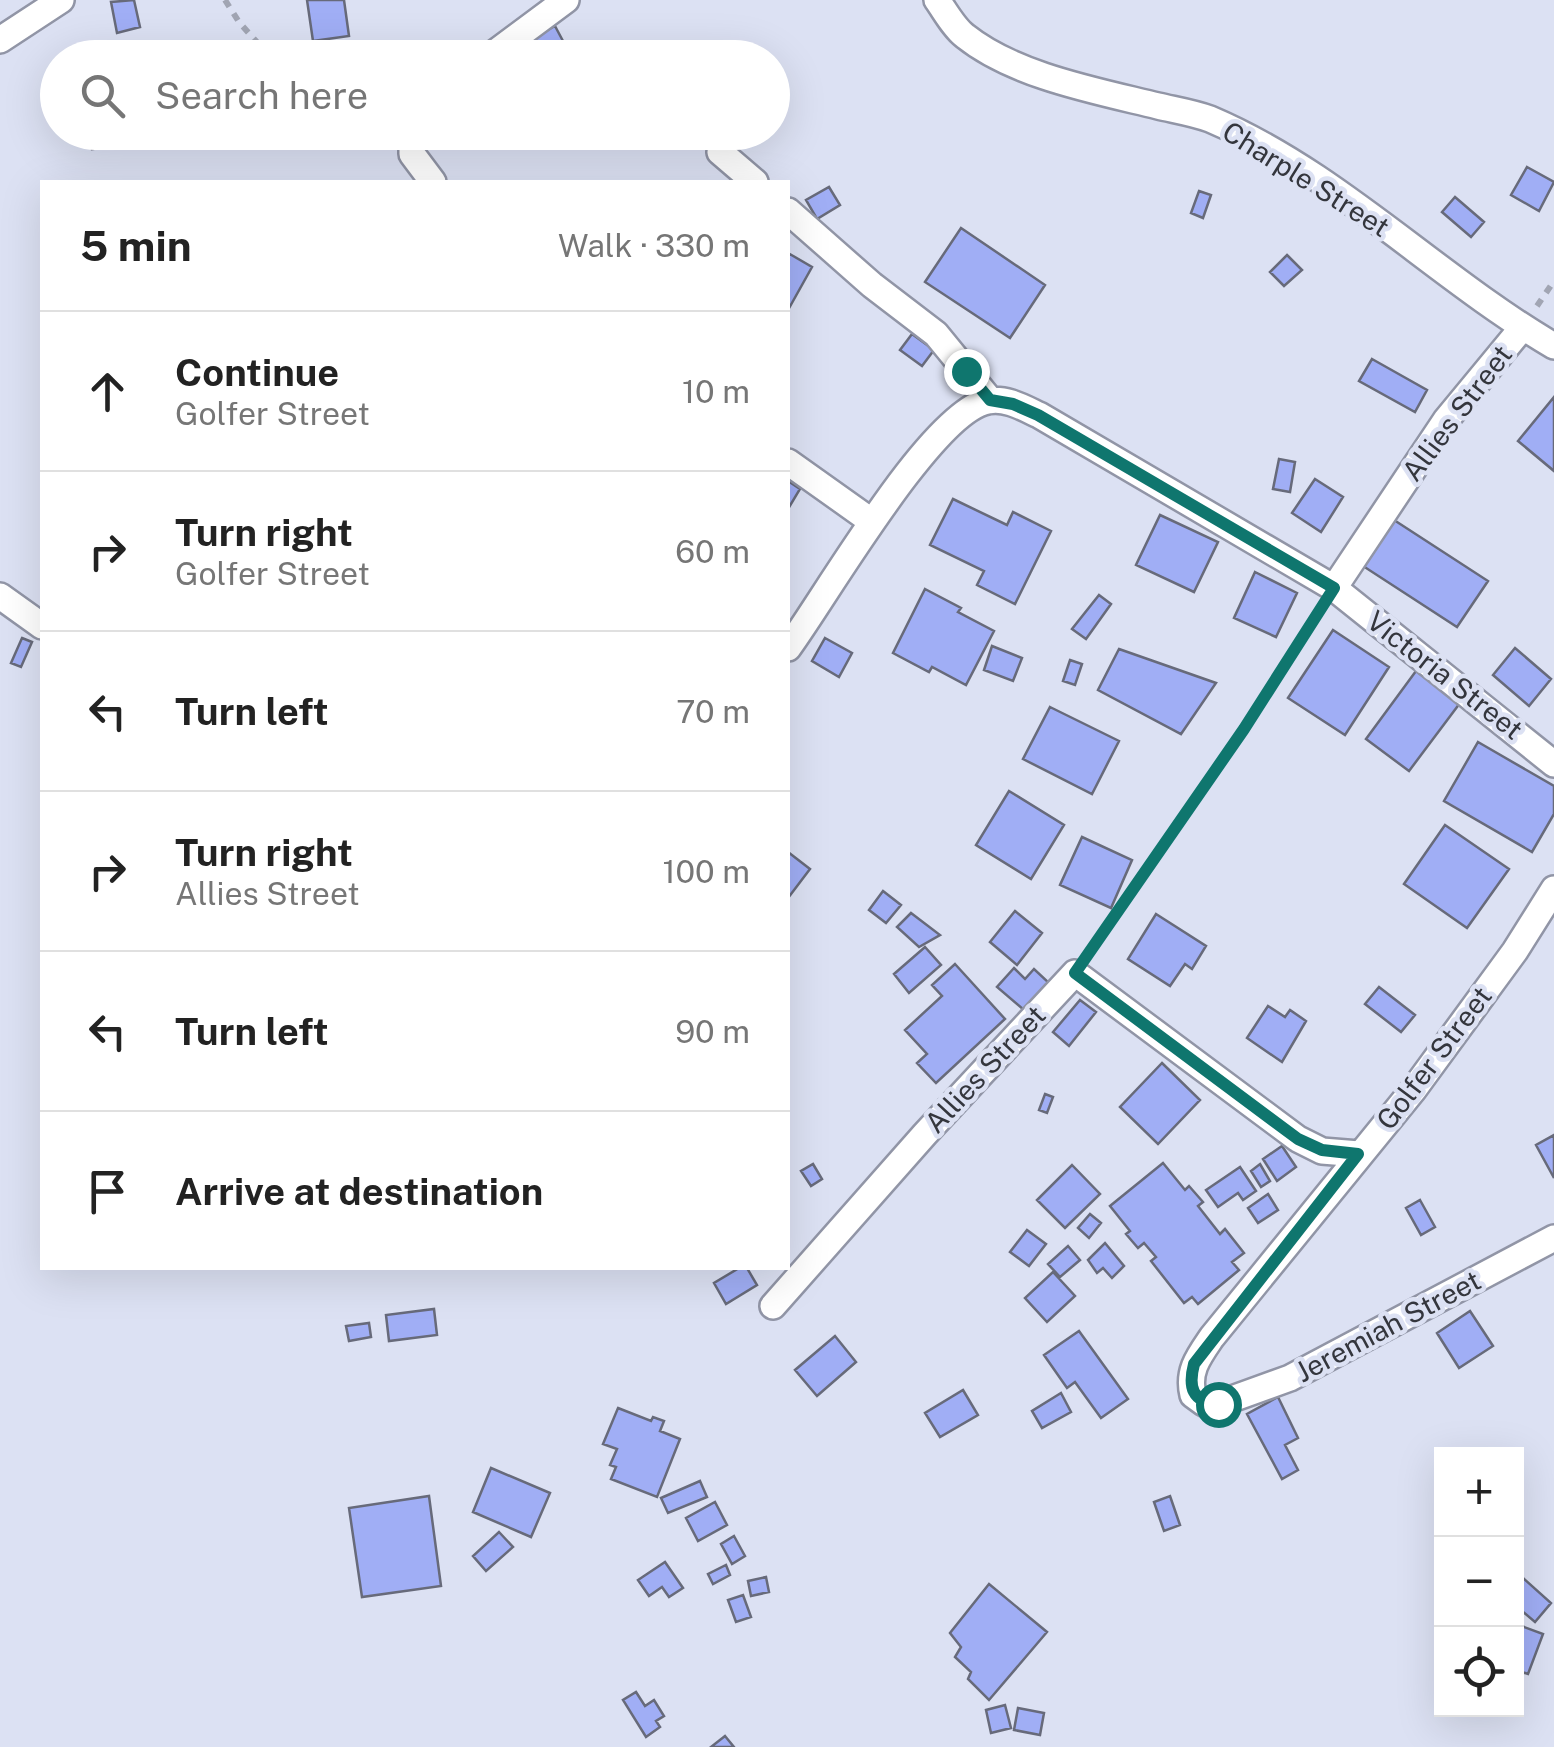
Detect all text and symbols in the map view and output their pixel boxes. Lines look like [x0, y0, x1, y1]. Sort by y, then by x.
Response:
search box [40, 40, 790, 150]
icon: search [75, 68, 130, 123]
text: Search here [155, 73, 368, 118]
street label: Charple Street [1217, 114, 1396, 243]
text: 5 min [80, 221, 192, 270]
text: Walk · 330 m [558, 227, 750, 264]
street label: Allies Street [1395, 338, 1518, 487]
route end [944, 349, 990, 395]
text: Continue [175, 350, 339, 395]
icon: ahead [80, 364, 135, 419]
text: 10 m [682, 373, 750, 410]
text: Golfer Street [175, 395, 370, 432]
text: Turn right [175, 510, 353, 555]
icon: right [80, 524, 135, 579]
text: 60 m [675, 533, 750, 570]
text: Golfer Street [175, 555, 370, 592]
street label: Victoria Street [1361, 604, 1530, 746]
icon: left [80, 684, 135, 739]
text: Turn left [175, 689, 329, 734]
text: 70 m [676, 693, 750, 730]
text: Turn right [175, 830, 353, 875]
icon: right [80, 844, 135, 899]
text: 100 m [663, 853, 750, 890]
text: Allies Street [175, 875, 360, 912]
street label: Golfer Street [1369, 980, 1498, 1136]
street label: Allies Street [917, 998, 1052, 1139]
icon: left [80, 1004, 135, 1059]
text: Turn left [175, 1009, 329, 1054]
text: 90 m [675, 1013, 750, 1050]
icon: arrive [80, 1164, 135, 1219]
text: Arrive at destination [175, 1169, 543, 1214]
street label: Jeremiah Street [1290, 1263, 1486, 1388]
route start [1196, 1382, 1242, 1428]
map controls [1434, 1447, 1524, 1717]
button: + [1434, 1447, 1524, 1537]
button: − [1434, 1537, 1524, 1627]
button: locate [1434, 1627, 1524, 1717]

